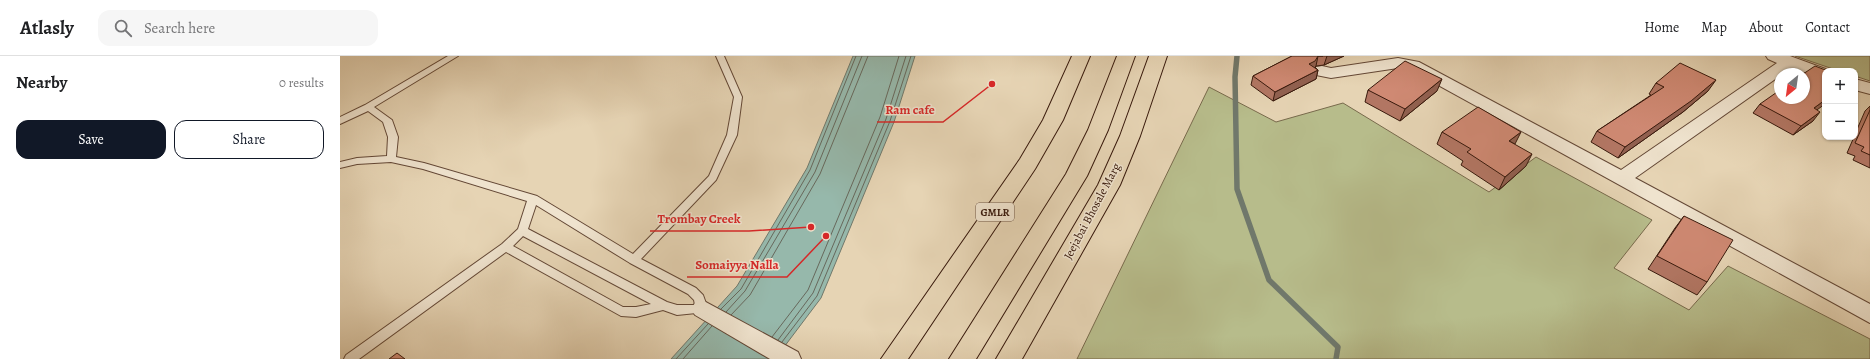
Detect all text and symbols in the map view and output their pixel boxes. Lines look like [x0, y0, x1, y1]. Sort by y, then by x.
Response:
search box [98, 10, 378, 46]
text: Atlasly [20, 15, 74, 41]
icon: search [112, 17, 134, 39]
text: Search here [144, 18, 215, 38]
text: Home [1644, 18, 1679, 37]
text: Map [1701, 18, 1727, 37]
text: About [1749, 18, 1783, 37]
text: Contact [1805, 18, 1850, 37]
north arrow [1774, 68, 1810, 104]
map controls [1822, 68, 1858, 140]
button: + [1822, 68, 1858, 104]
text: Nearby [16, 71, 67, 94]
text: 0 results [279, 74, 324, 91]
callout: Ram cafe [877, 97, 943, 122]
text: Ram cafe [885, 101, 935, 118]
button: − [1822, 104, 1858, 140]
button: Save [16, 120, 166, 159]
button: Share [174, 120, 324, 159]
street label: Jeejabai Bhosale Marg [1060, 160, 1124, 262]
road number: GMLR [976, 203, 1014, 221]
callout: Trombay Creek [650, 206, 749, 231]
text: Trombay Creek [658, 210, 741, 227]
callout: Somaiyya Nalla [687, 252, 787, 277]
text: Somaiyya Nalla [695, 256, 780, 273]

